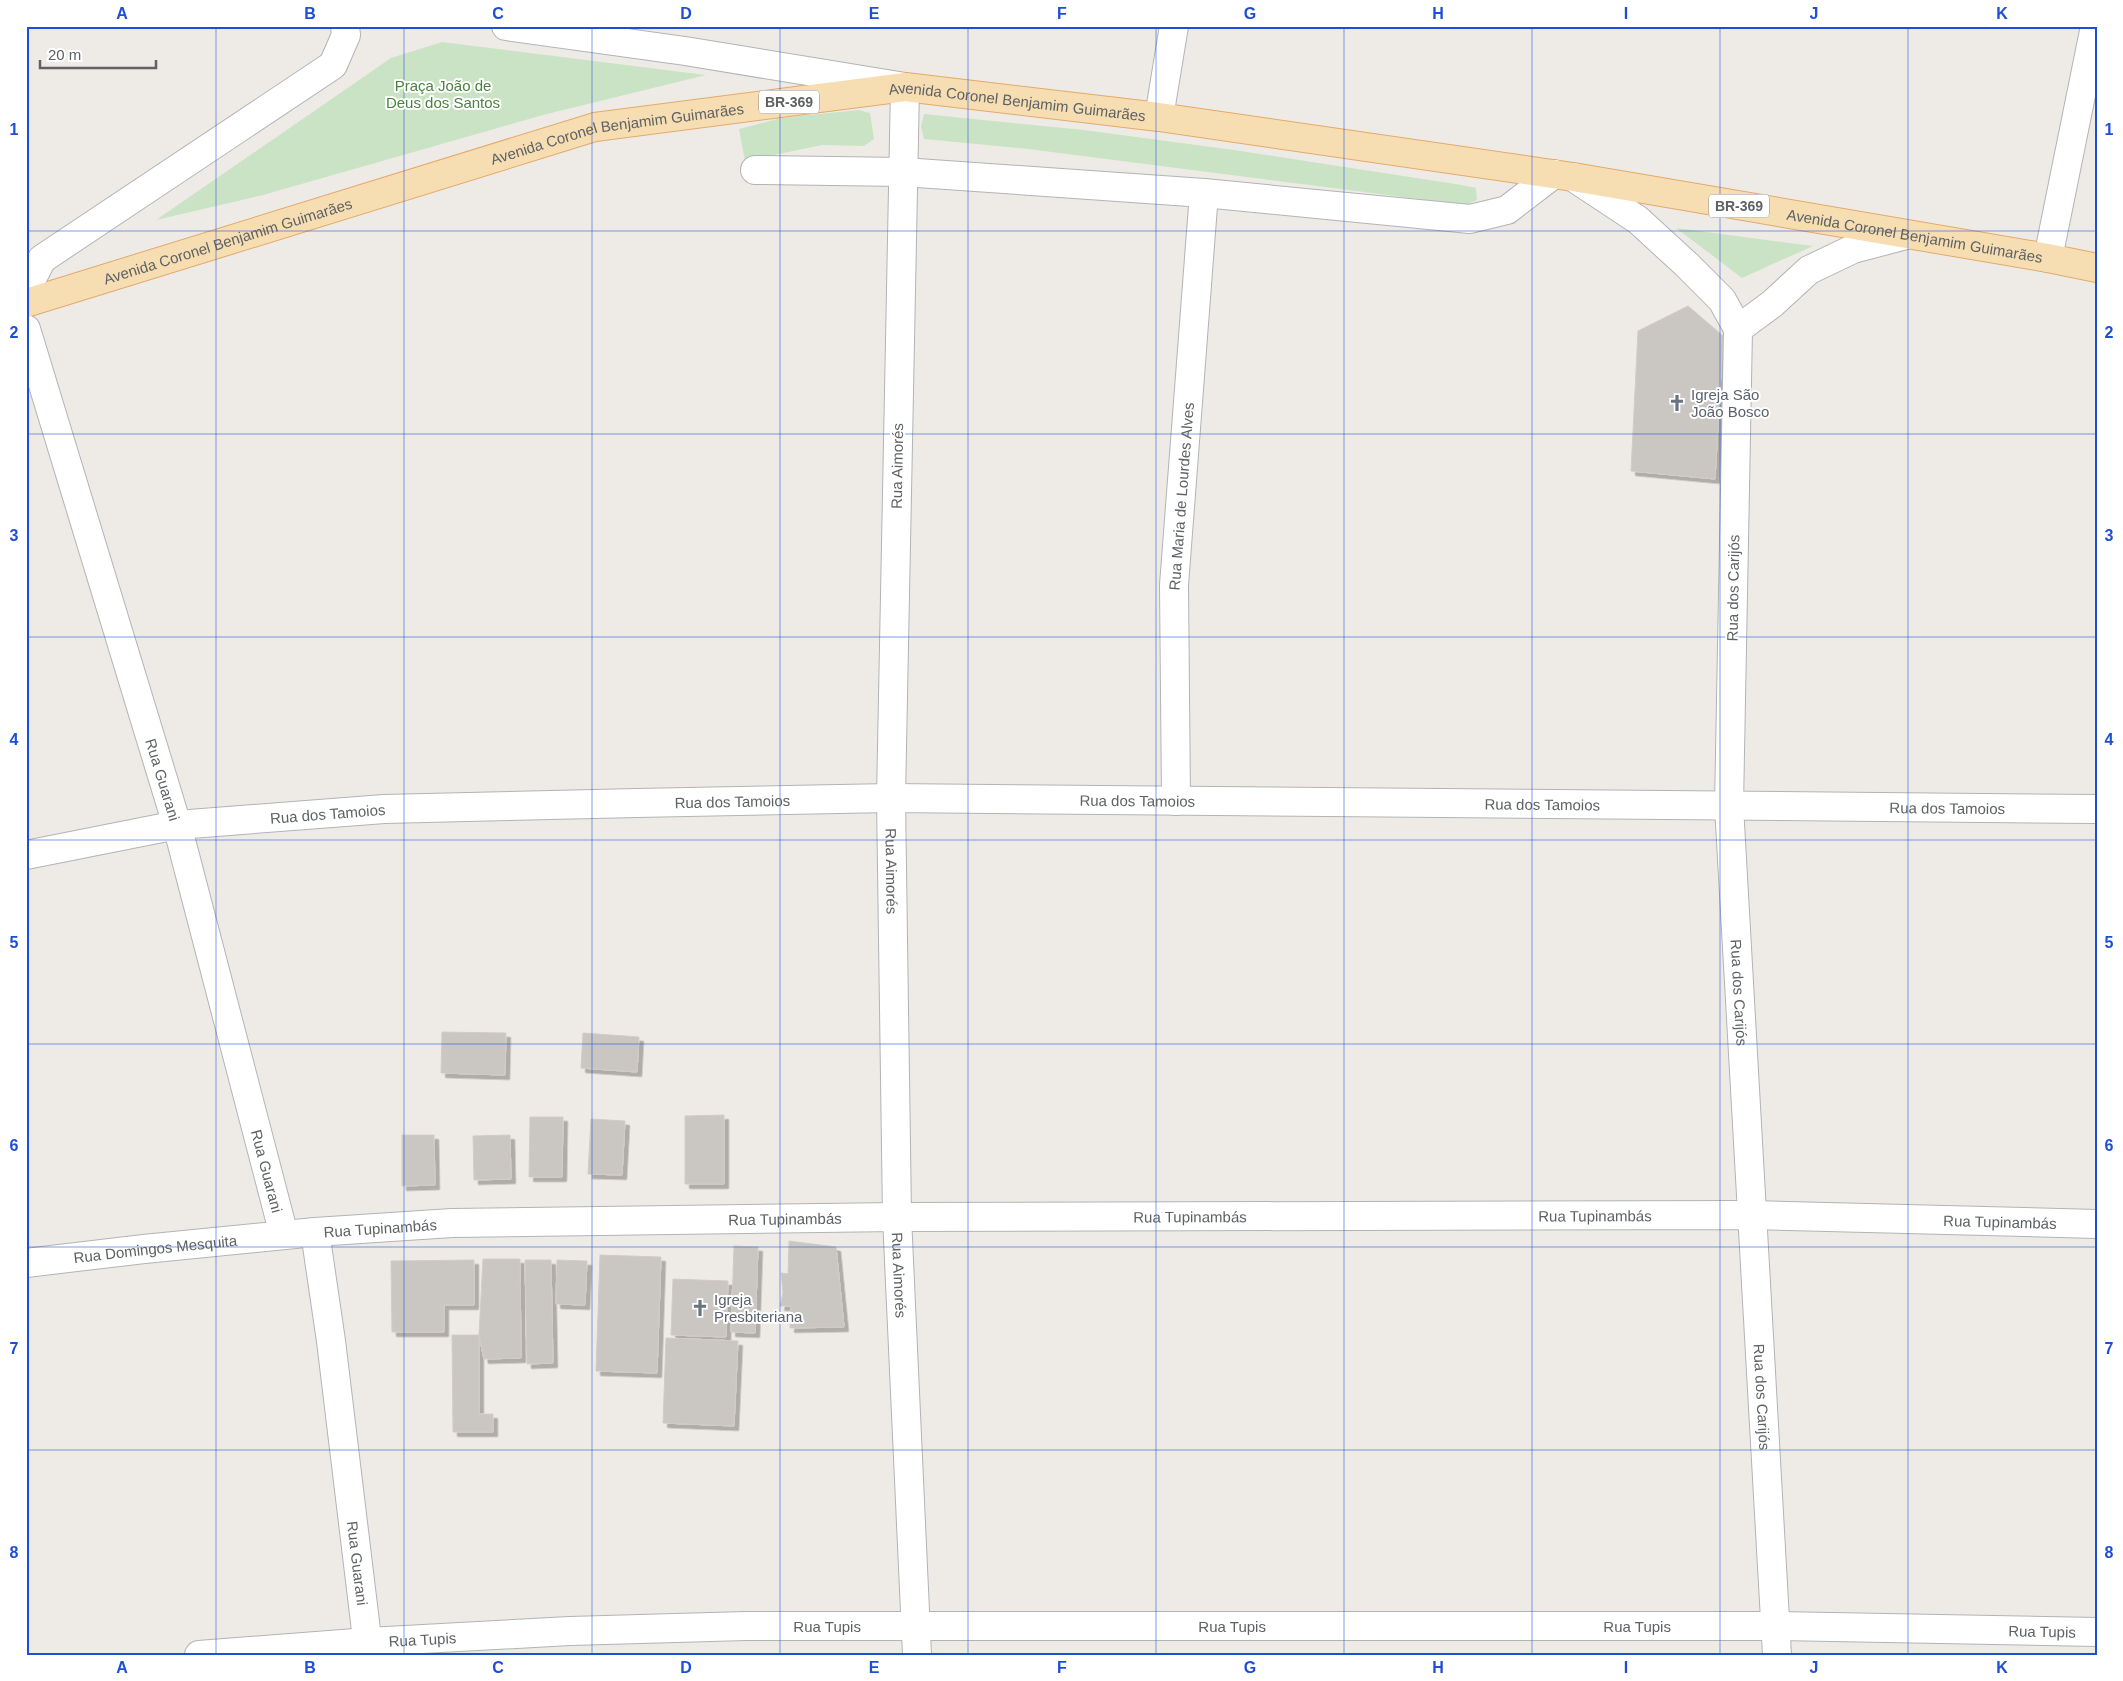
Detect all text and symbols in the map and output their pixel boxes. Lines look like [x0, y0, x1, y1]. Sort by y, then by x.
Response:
text: A [116, 5, 128, 22]
text: B [304, 5, 316, 22]
text: C [492, 5, 504, 22]
text: D [680, 5, 692, 22]
text: E [869, 5, 880, 22]
text: F [1057, 5, 1067, 22]
text: G [1244, 5, 1256, 22]
text: H [1432, 5, 1444, 22]
text: I [1624, 5, 1628, 22]
text: J [1810, 5, 1818, 22]
text: K [1996, 5, 2008, 22]
scale bar [40, 38, 156, 70]
text: 20 m [48, 46, 81, 63]
park label: Praça João de Deus dos Santos [386, 77, 500, 111]
street label: Avenida Coronel Benjamim Guimarães [887, 78, 1147, 124]
road number: BR-369 [759, 90, 819, 114]
street label: Avenida Coronel Benjamim Guimarães [488, 99, 745, 167]
text: 1 [10, 121, 19, 138]
text: 1 [2105, 121, 2114, 138]
street label: Avenida Coronel Benjamim Guimarães [101, 194, 354, 287]
road number: BR-369 [1709, 195, 1769, 218]
street label: Avenida Coronel Benjamim Guimarães [1786, 205, 2044, 265]
text: 2 [10, 324, 19, 341]
text: 2 [2105, 324, 2114, 341]
place label: Igreja São João Bosco [1691, 386, 1769, 420]
church icon: Igreja São João Bosco [1667, 393, 1687, 413]
street label: Rua Maria de Lourdes Alves [1165, 402, 1196, 591]
street label: Rua Aimorés [888, 423, 906, 509]
text: 3 [10, 527, 19, 544]
text: 3 [2105, 527, 2114, 544]
street label: Rua dos Carijós [1724, 535, 1742, 641]
text: 4 [10, 731, 19, 748]
text: 4 [2105, 731, 2114, 748]
street label: Rua Guarani [143, 736, 184, 823]
street label: Rua dos Tamoios [674, 791, 790, 811]
street label: Rua dos Tamoios [1079, 791, 1195, 809]
street label: Rua dos Tamoios [1484, 795, 1600, 813]
street label: Rua dos Tamoios [1889, 799, 2005, 817]
street label: Rua dos Tamoios [269, 800, 386, 826]
street label: Rua Aimorés [883, 828, 901, 914]
text: 5 [10, 934, 19, 951]
text: 5 [2105, 934, 2114, 951]
street label: Rua dos Carijós [1728, 939, 1751, 1046]
street label: Rua Guarani [248, 1128, 286, 1214]
text: 6 [10, 1137, 19, 1154]
text: 6 [2105, 1137, 2114, 1154]
street label: Rua Tupinambás [1538, 1207, 1652, 1224]
street label: Rua Tupinambás [1133, 1208, 1247, 1225]
street label: Rua Tupinambás [728, 1209, 842, 1228]
street label: Rua Tupinambás [1943, 1212, 2057, 1231]
street label: Rua Tupinambás [323, 1216, 437, 1240]
street label: Rua Domingos Mesquita [73, 1231, 238, 1266]
street label: Rua Aimorés [889, 1232, 910, 1318]
place label: Igreja Presbiteriana [714, 1291, 803, 1325]
church icon: Igreja Presbiteriana [690, 1298, 710, 1318]
text: 7 [10, 1340, 19, 1357]
text: 7 [2105, 1340, 2114, 1357]
street label: Rua dos Carijós [1751, 1343, 1774, 1451]
street label: Rua Guarani [344, 1520, 371, 1606]
text: 8 [10, 1544, 19, 1561]
text: 8 [2105, 1544, 2114, 1561]
street label: Rua Tupis [793, 1618, 861, 1635]
street label: Rua Tupis [1198, 1618, 1266, 1635]
street label: Rua Tupis [1603, 1618, 1671, 1635]
street label: Rua Tupis [2008, 1622, 2076, 1640]
street label: Rua Tupis [388, 1629, 457, 1649]
text: A [116, 1659, 128, 1676]
text: B [304, 1659, 316, 1676]
text: C [492, 1659, 504, 1676]
text: D [680, 1659, 692, 1676]
text: E [869, 1659, 880, 1676]
text: F [1057, 1659, 1067, 1676]
text: G [1244, 1659, 1256, 1676]
text: H [1432, 1659, 1444, 1676]
text: I [1624, 1659, 1628, 1676]
text: J [1810, 1659, 1818, 1676]
text: K [1996, 1659, 2008, 1676]

